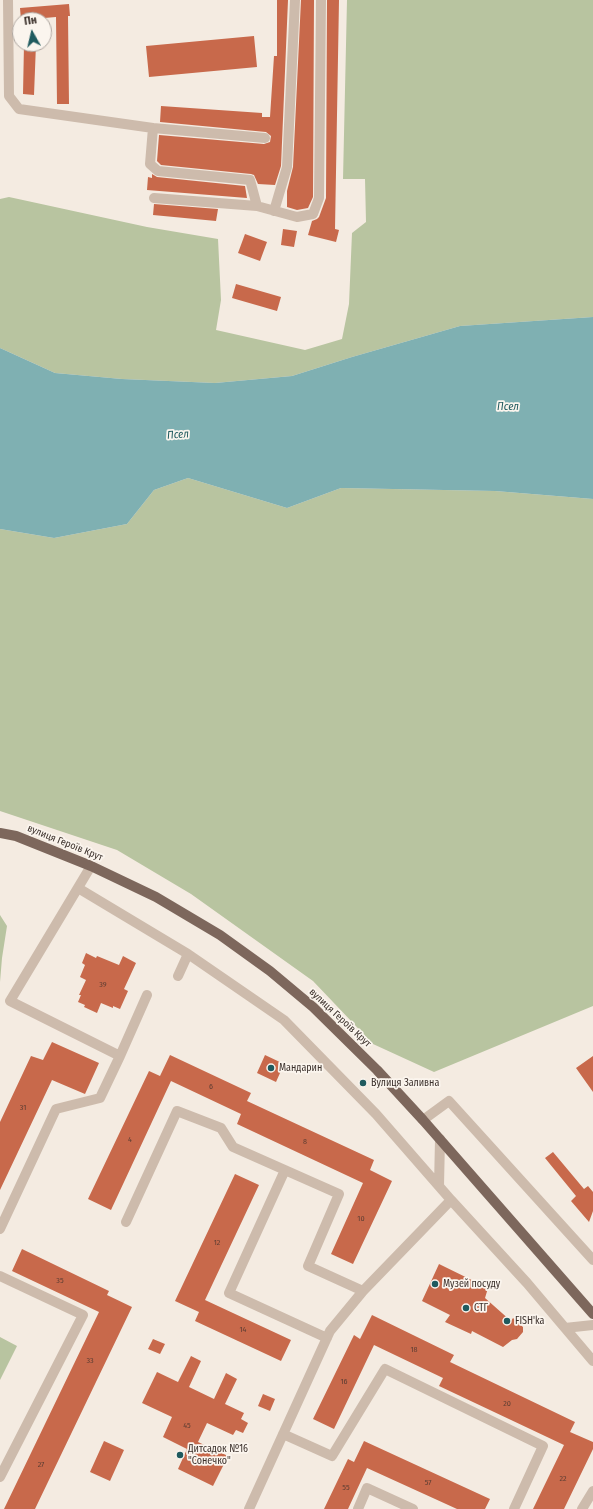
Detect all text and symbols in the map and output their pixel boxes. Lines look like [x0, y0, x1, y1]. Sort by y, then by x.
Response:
north arrow [12, 12, 52, 52]
text: Пн [23, 13, 37, 28]
water label: Псел [497, 400, 519, 414]
water label: Псел [167, 428, 189, 442]
street label: вулиця Героїв Крут [25, 822, 105, 864]
house number: 39 [99, 980, 107, 990]
street label: вулиця Героїв Крут [306, 986, 374, 1050]
place label: Мандарин [279, 1062, 322, 1074]
marker: Мандарин [266, 1063, 276, 1073]
place label: Вулиця Заливна [371, 1077, 439, 1089]
marker: Вулиця Заливна [358, 1078, 368, 1088]
house number: 6 [209, 1082, 213, 1092]
house number: 31 [20, 1103, 26, 1113]
house number: 4 [128, 1135, 132, 1145]
house number: 8 [303, 1137, 307, 1147]
house number: 10 [357, 1214, 365, 1224]
house number: 12 [214, 1238, 220, 1248]
house number: 35 [56, 1276, 64, 1286]
place label: Музей посуду [443, 1278, 500, 1290]
marker: Музей посуду [430, 1279, 440, 1289]
place label: СТГ [474, 1302, 488, 1314]
marker: СТГ [461, 1303, 471, 1313]
place label: FISH'ka [515, 1315, 544, 1327]
marker: FISH'ka [502, 1316, 512, 1326]
house number: 14 [240, 1325, 246, 1335]
house number: 18 [410, 1345, 418, 1355]
house number: 33 [86, 1356, 94, 1366]
house number: 16 [340, 1377, 348, 1387]
house number: 20 [503, 1399, 511, 1409]
house number: 45 [183, 1421, 191, 1431]
place label: Дитсадок №16 "Сонечко" [188, 1443, 248, 1466]
marker: Дитсадок №16 "Сонечко" [175, 1450, 185, 1460]
house number: 27 [38, 1460, 44, 1470]
house number: 22 [559, 1474, 567, 1484]
house number: 57 [425, 1478, 431, 1488]
house number: 55 [342, 1483, 350, 1493]

